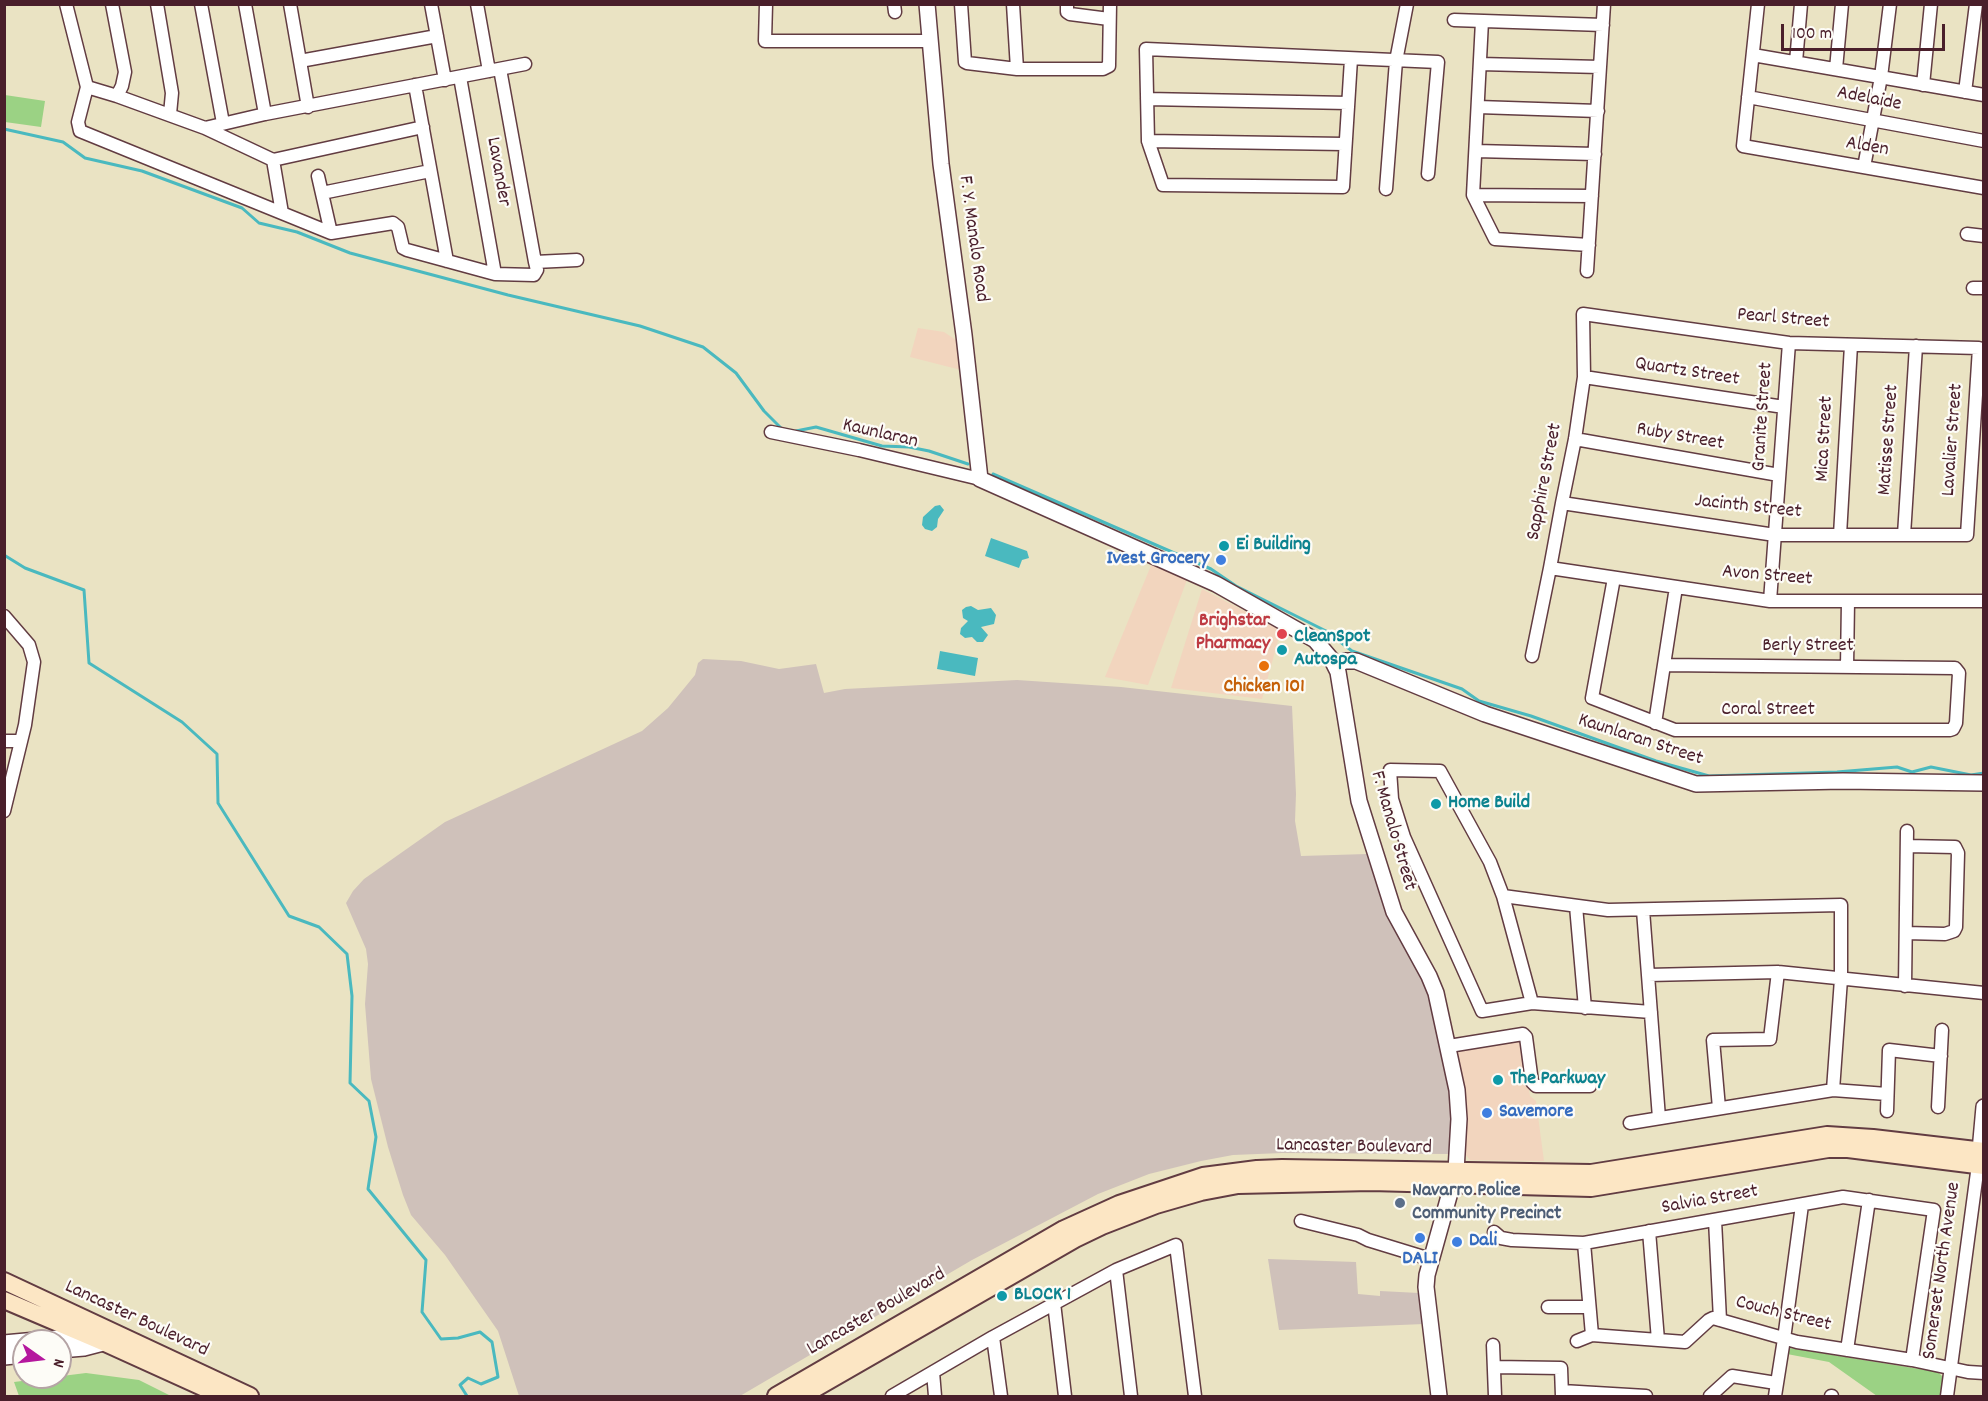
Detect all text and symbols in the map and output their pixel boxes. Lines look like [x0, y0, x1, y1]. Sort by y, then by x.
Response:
scale bar [1784, 12, 1948, 50]
text: 100 m [1792, 22, 1832, 47]
street label: Adelaide [1835, 82, 1903, 118]
street label: Alden [1844, 132, 1890, 164]
street label: Lavander [479, 135, 515, 209]
street label: F. Y. Manalo Road [951, 174, 993, 304]
street label: Pearl Street [1736, 304, 1830, 336]
street label: Quartz Street [1633, 353, 1741, 393]
street label: Granite Street [1748, 362, 1780, 472]
street label: Lavalier Street [1938, 383, 1970, 497]
street label: Matisse Street [1874, 384, 1906, 496]
street label: Mica Street [1812, 395, 1840, 483]
street label: Kaunlaran [840, 415, 920, 455]
street label: Ruby Street [1634, 419, 1726, 457]
street label: Sapphire Street [1523, 421, 1569, 543]
street label: Jacinth Street [1693, 490, 1803, 526]
place label: Ei Building [1236, 534, 1311, 558]
marker: Ei Building [1217, 539, 1231, 553]
place label: Ivest Grocery [1107, 548, 1209, 572]
marker: Ivest Grocery [1214, 553, 1228, 567]
street label: Avon Street [1721, 561, 1813, 593]
place label: Brighstar Pharmacy [1196, 610, 1270, 657]
place label: CleanSpot Autospa [1294, 626, 1370, 673]
marker: Brighstar Pharmacy [1275, 627, 1289, 641]
street label: Berly Street [1762, 635, 1854, 659]
marker: CleanSpot Autospa [1275, 643, 1289, 657]
marker: Chicken 101 [1257, 659, 1271, 673]
place label: Chicken 101 [1223, 676, 1305, 700]
street label: Coral Street [1721, 699, 1815, 723]
street label: Kaunlaran Street [1575, 710, 1705, 772]
street label: F. Manalo Street [1363, 768, 1421, 894]
place label: Home Build [1448, 792, 1530, 816]
marker: Home Build [1429, 797, 1443, 811]
place label: The Parkway [1510, 1068, 1605, 1092]
marker: The Parkway [1491, 1073, 1505, 1087]
place label: Savemore [1499, 1101, 1573, 1125]
marker: Savemore [1480, 1106, 1494, 1120]
street label: Lancaster Boulevard [1276, 1135, 1432, 1161]
place label: Navarro Police Community Precinct [1412, 1180, 1561, 1227]
street label: Salvia Street [1660, 1181, 1760, 1221]
street label: Somerset North Avenue [1919, 1181, 1967, 1361]
marker: Navarro Police Community Precinct [1393, 1196, 1407, 1210]
place label: Dali [1469, 1230, 1497, 1254]
marker: DALI [1413, 1231, 1427, 1245]
marker: Dali [1450, 1235, 1464, 1249]
place label: DALI [1402, 1248, 1438, 1272]
street label: Lancaster Boulevard [803, 1264, 951, 1362]
street label: Lancaster Boulevard [60, 1276, 212, 1364]
place label: BLOCK 1 [1014, 1284, 1071, 1308]
marker: BLOCK 1 [995, 1289, 1009, 1303]
street label: Couch Street [1733, 1292, 1833, 1338]
north arrow [12, 1329, 72, 1389]
text: N [46, 1356, 70, 1370]

